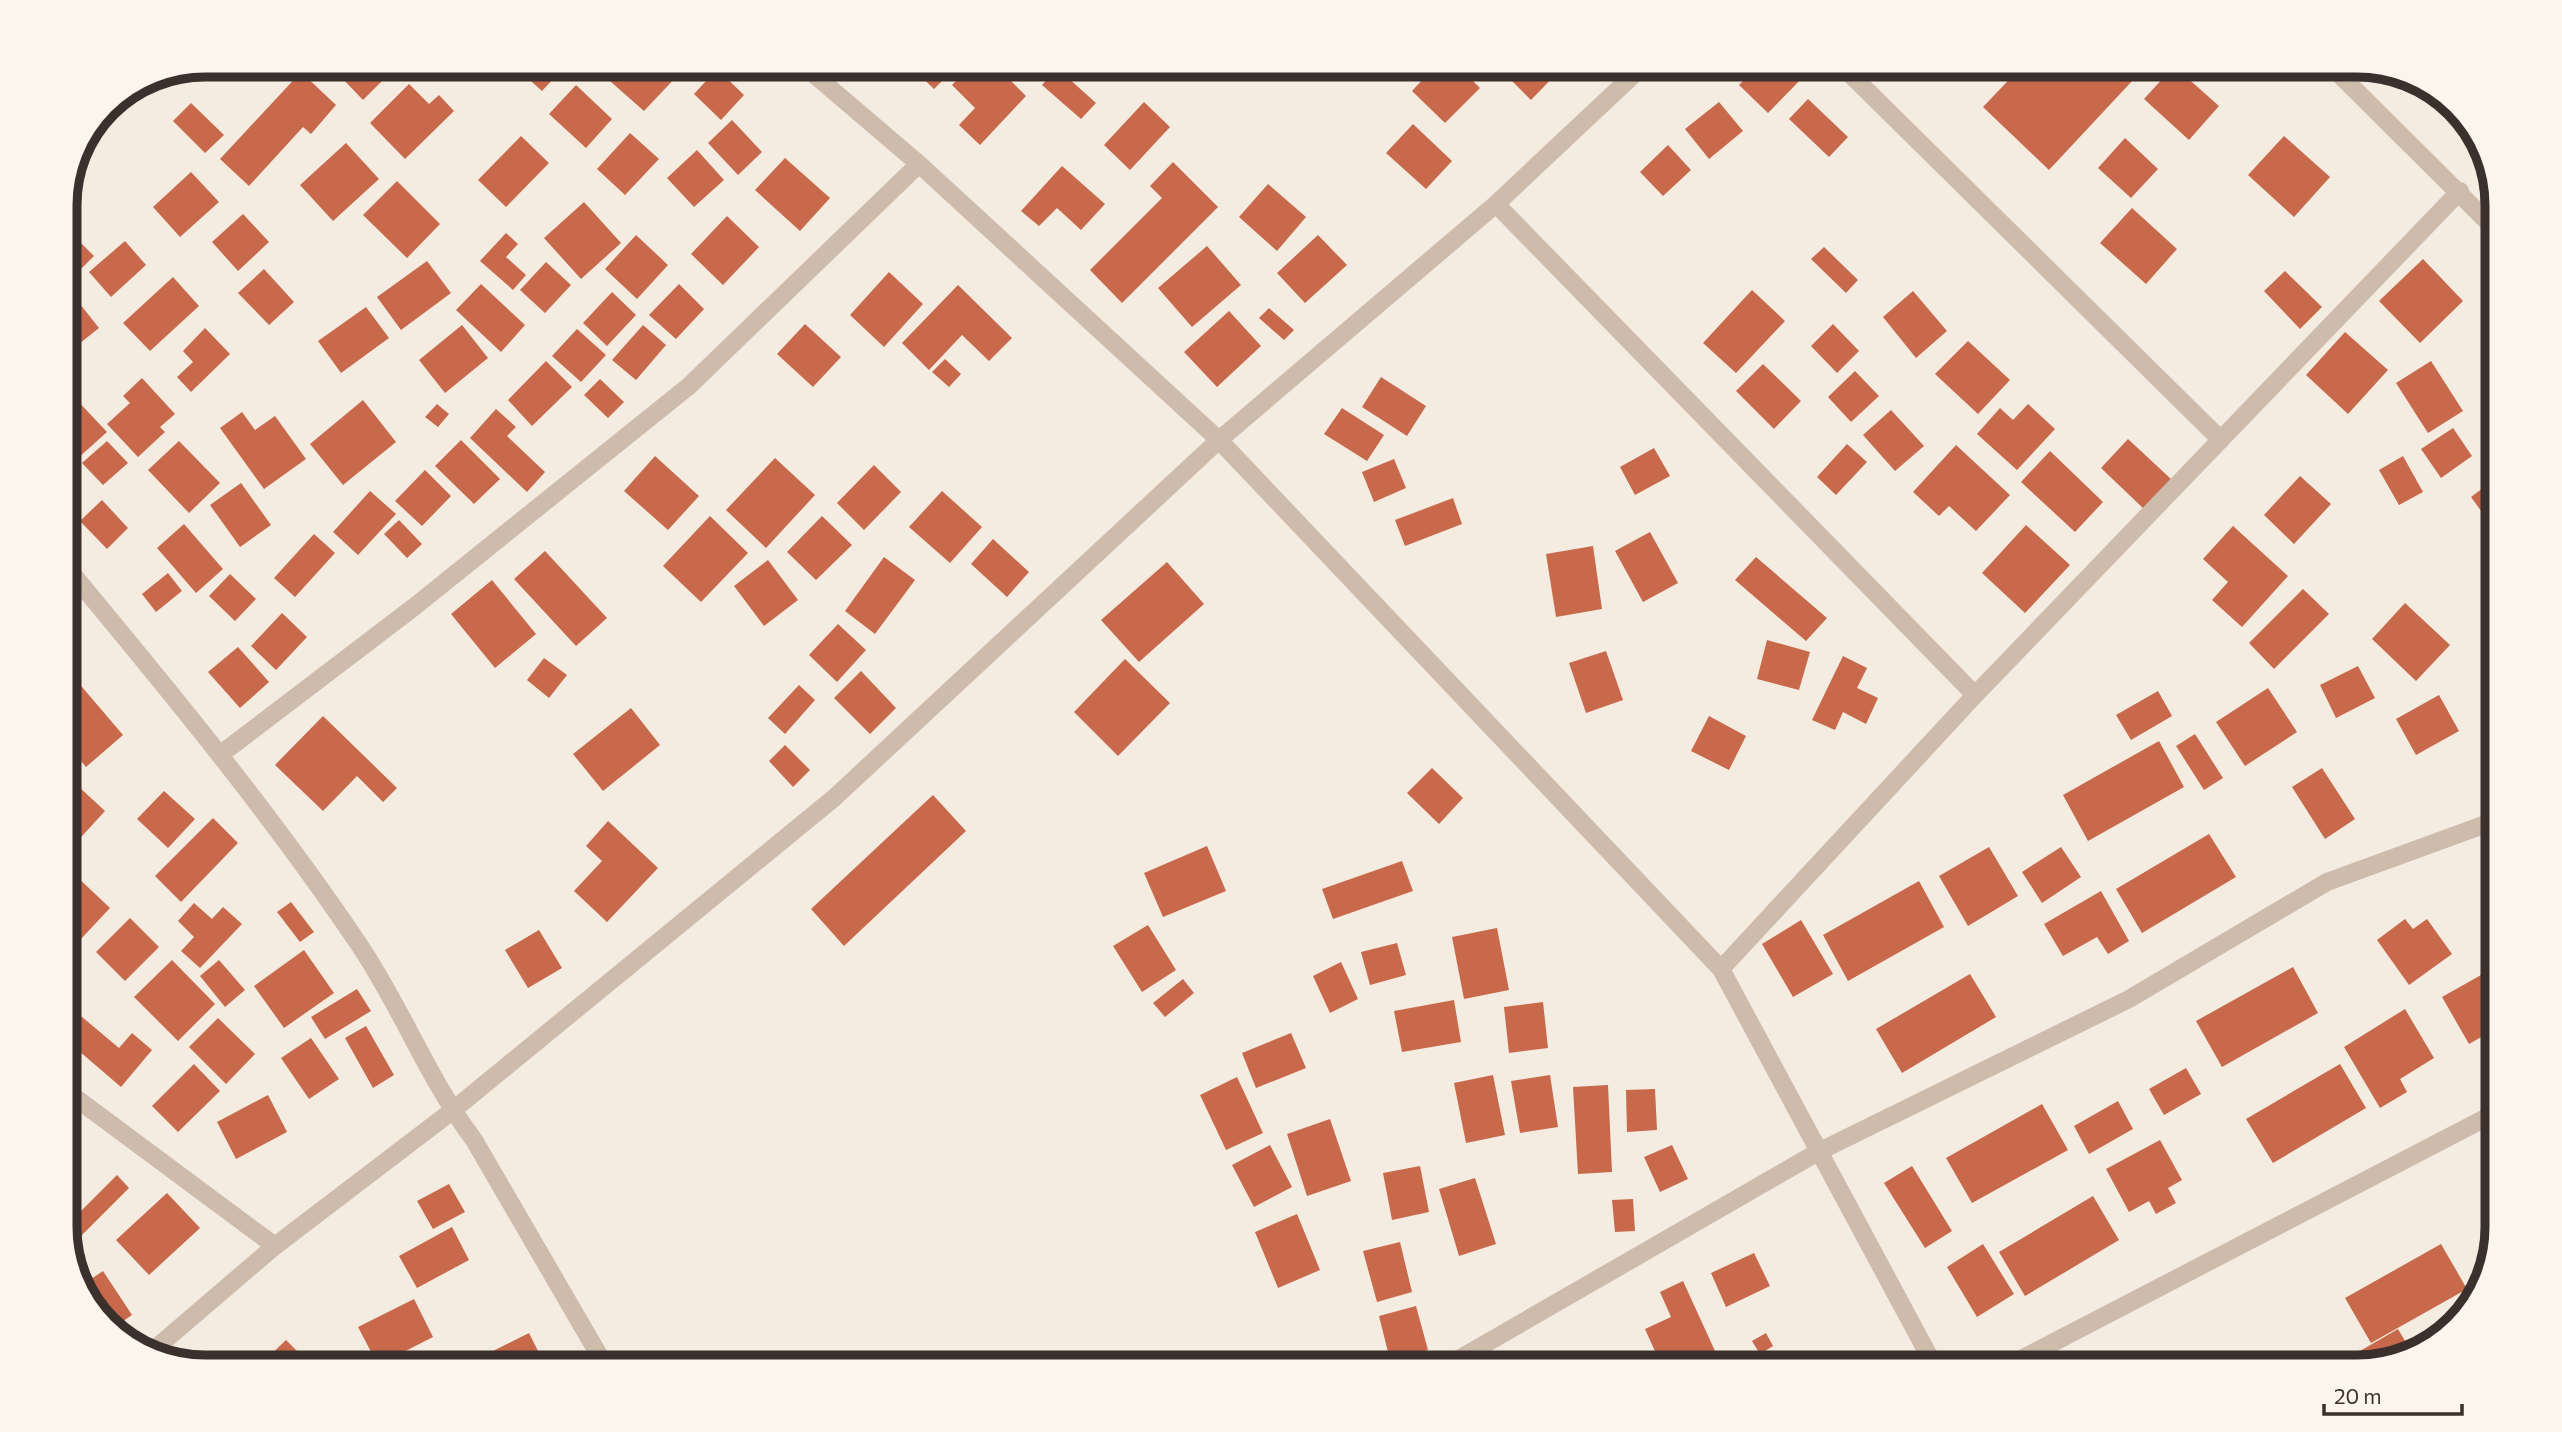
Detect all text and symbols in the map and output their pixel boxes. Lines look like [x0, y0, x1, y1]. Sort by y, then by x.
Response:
scale bar [2324, 1372, 2462, 1416]
text: 20 m [2334, 1383, 2382, 1408]

